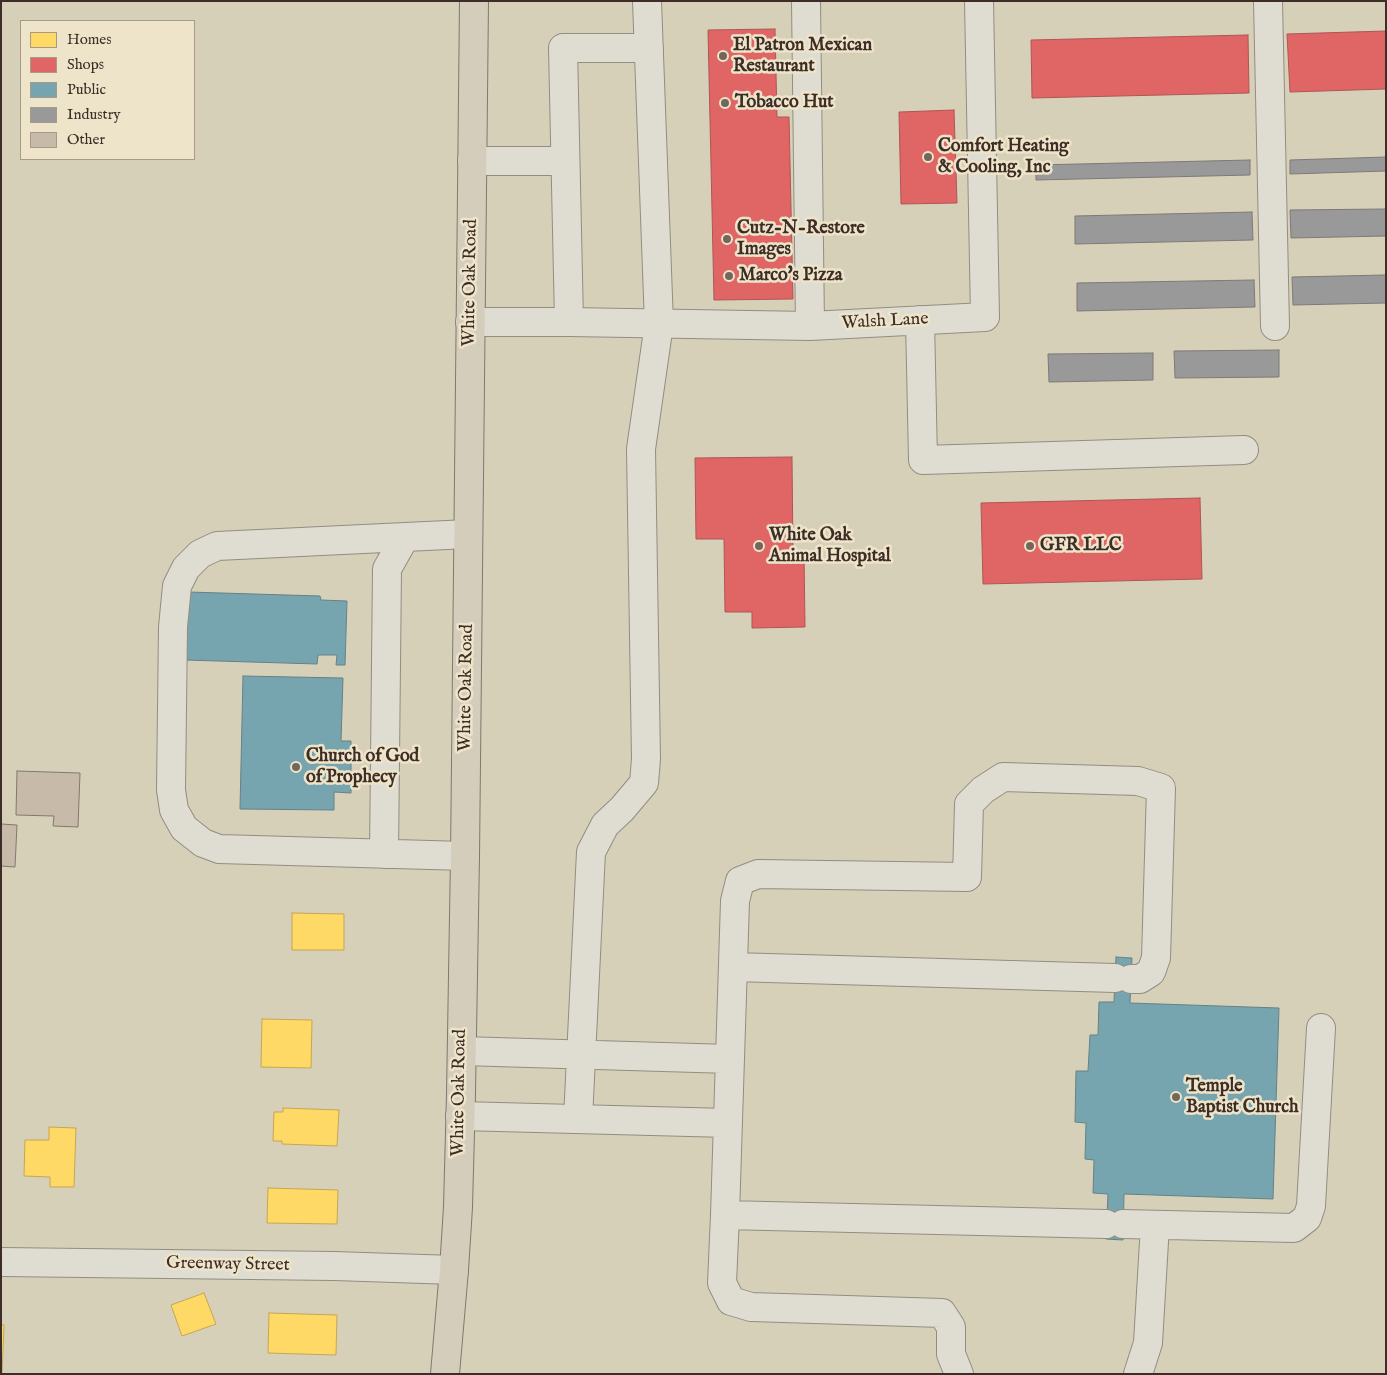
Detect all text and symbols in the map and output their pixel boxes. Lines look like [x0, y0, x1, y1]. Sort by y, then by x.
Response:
legend [20, 20, 195, 160]
text: Homes [67, 30, 111, 49]
place label: El Patron Mexican Restaurant [733, 35, 872, 78]
marker: El Patron Mexican Restaurant [717, 50, 729, 62]
text: Shops [67, 55, 104, 74]
text: Public [67, 80, 106, 99]
place label: Tobacco Hut [735, 92, 833, 114]
marker: Tobacco Hut [719, 97, 731, 109]
text: Industry [67, 105, 121, 124]
text: Other [67, 130, 105, 149]
place label: Comfort Heating & Cooling, Inc [938, 136, 1069, 178]
marker: Comfort Heating & Cooling, Inc [922, 151, 934, 163]
place label: Cutz-N-Restore Images [737, 218, 865, 260]
street label: White Oak Road [459, 219, 483, 347]
marker: Cutz-N-Restore Images [721, 233, 733, 245]
place label: Marco's Pizza [739, 265, 842, 287]
marker: Marco's Pizza [723, 270, 735, 282]
street label: Walsh Lane [841, 309, 929, 335]
place label: White Oak Animal Hospital [769, 525, 891, 568]
place label: GFR LLC [1040, 535, 1122, 557]
marker: White Oak Animal Hospital [753, 540, 765, 552]
marker: GFR LLC [1024, 540, 1036, 552]
street label: White Oak Road [455, 624, 479, 752]
place label: Church of God of Prophecy [306, 746, 419, 789]
marker: Church of God of Prophecy [290, 761, 302, 773]
street label: White Oak Road [448, 1029, 472, 1157]
place label: Temple Baptist Church [1186, 1076, 1298, 1118]
marker: Temple Baptist Church [1170, 1091, 1182, 1103]
street label: Greenway Street [166, 1253, 290, 1277]

